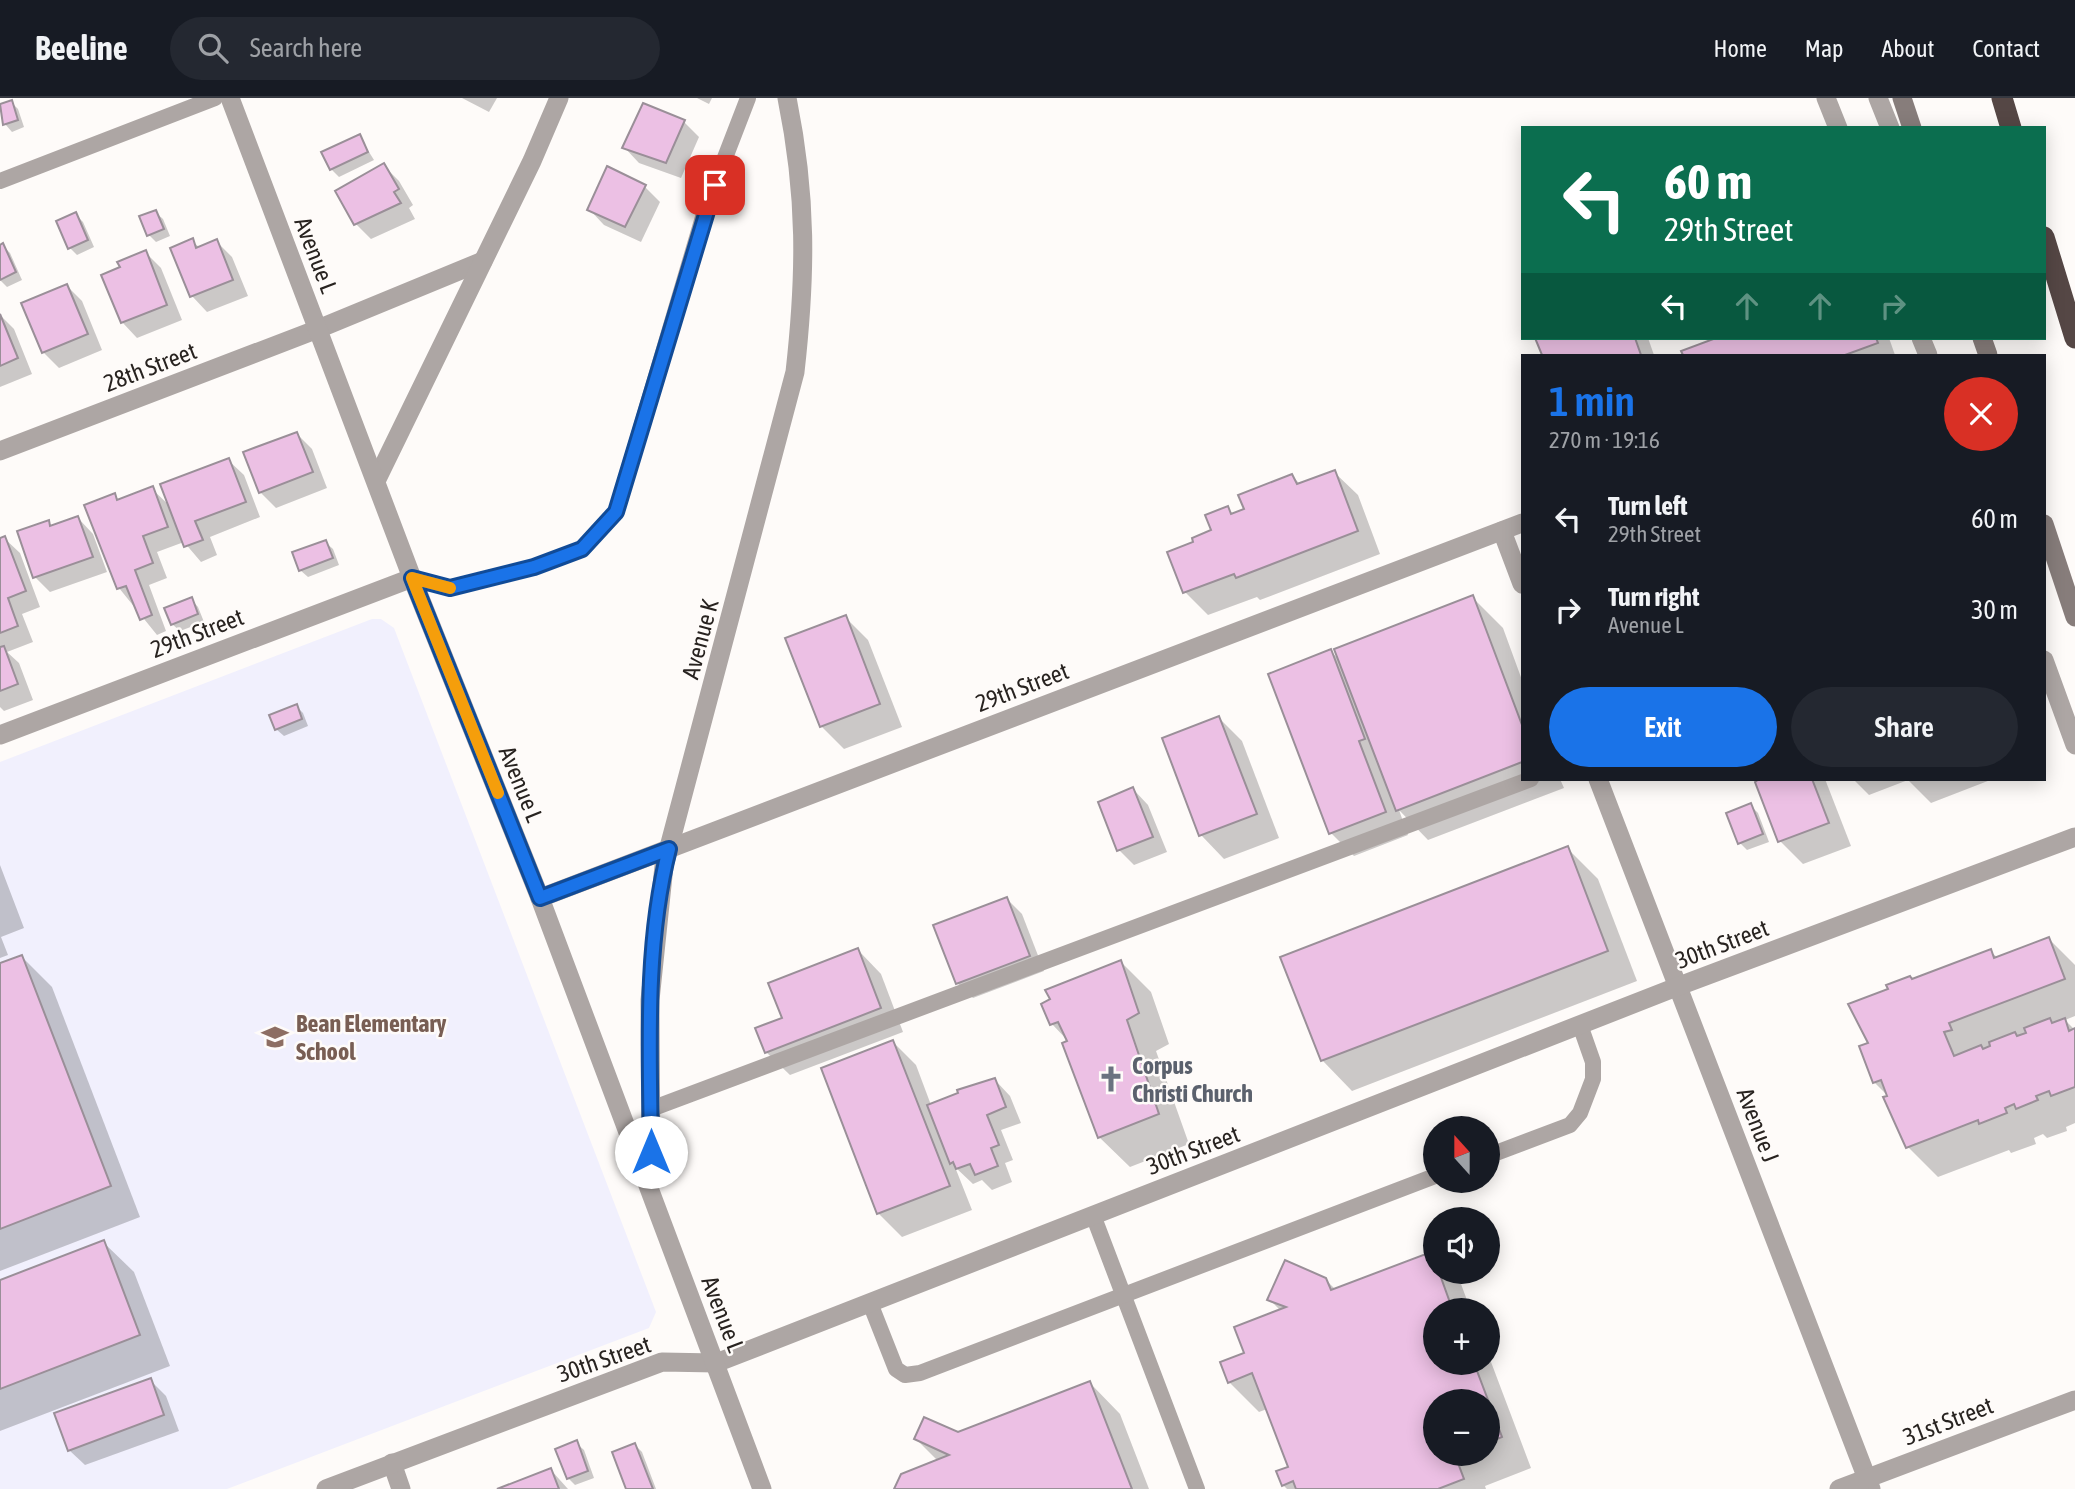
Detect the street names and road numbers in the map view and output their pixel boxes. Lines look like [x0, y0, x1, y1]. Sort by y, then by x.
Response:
street label: Avenue L [289, 213, 343, 297]
street label: 28th Street [100, 337, 200, 397]
street label: Avenue K [676, 596, 724, 682]
street label: 29th Street [147, 603, 247, 663]
street label: 29th Street [972, 657, 1072, 717]
street label: Avenue L [494, 742, 549, 826]
street label: 30th Street [1672, 914, 1772, 974]
street label: Avenue J [1732, 1084, 1784, 1166]
street label: 30th Street [1143, 1120, 1243, 1180]
street label: Avenue L [696, 1272, 750, 1356]
street label: 30th Street [554, 1330, 654, 1388]
street label: 31st Street [1899, 1392, 1997, 1450]

